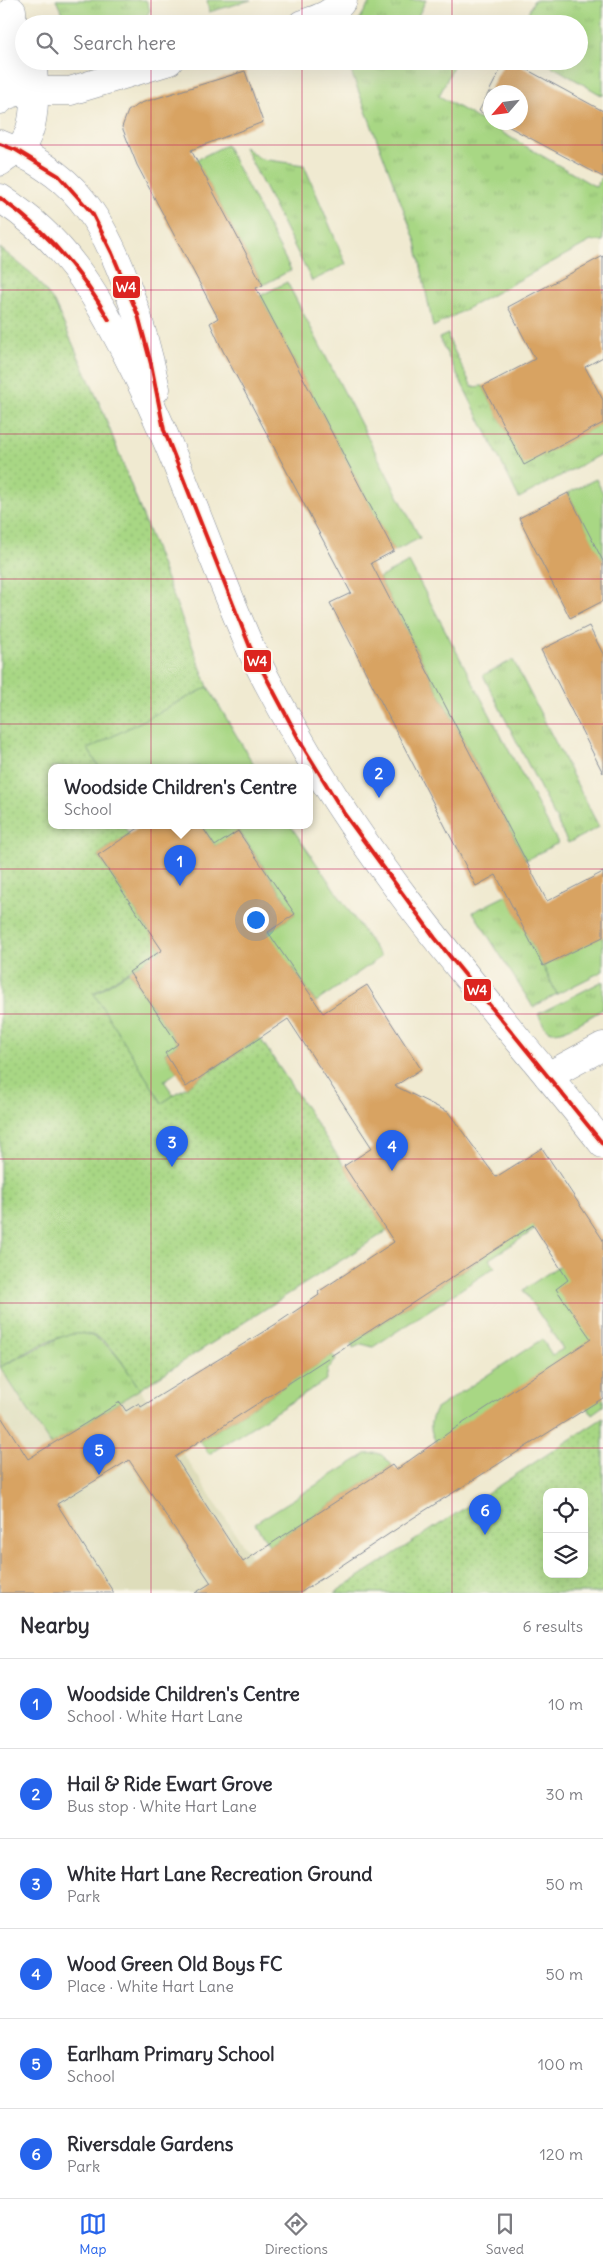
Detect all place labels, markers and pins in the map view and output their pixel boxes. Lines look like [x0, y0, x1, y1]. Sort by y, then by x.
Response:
pin: 2 [363, 757, 395, 798]
pin: 1 [164, 845, 196, 886]
pin: 3 [156, 1126, 188, 1167]
pin: 4 [376, 1130, 408, 1171]
pin: 5 [83, 1434, 115, 1475]
pin: 6 [469, 1494, 501, 1535]

